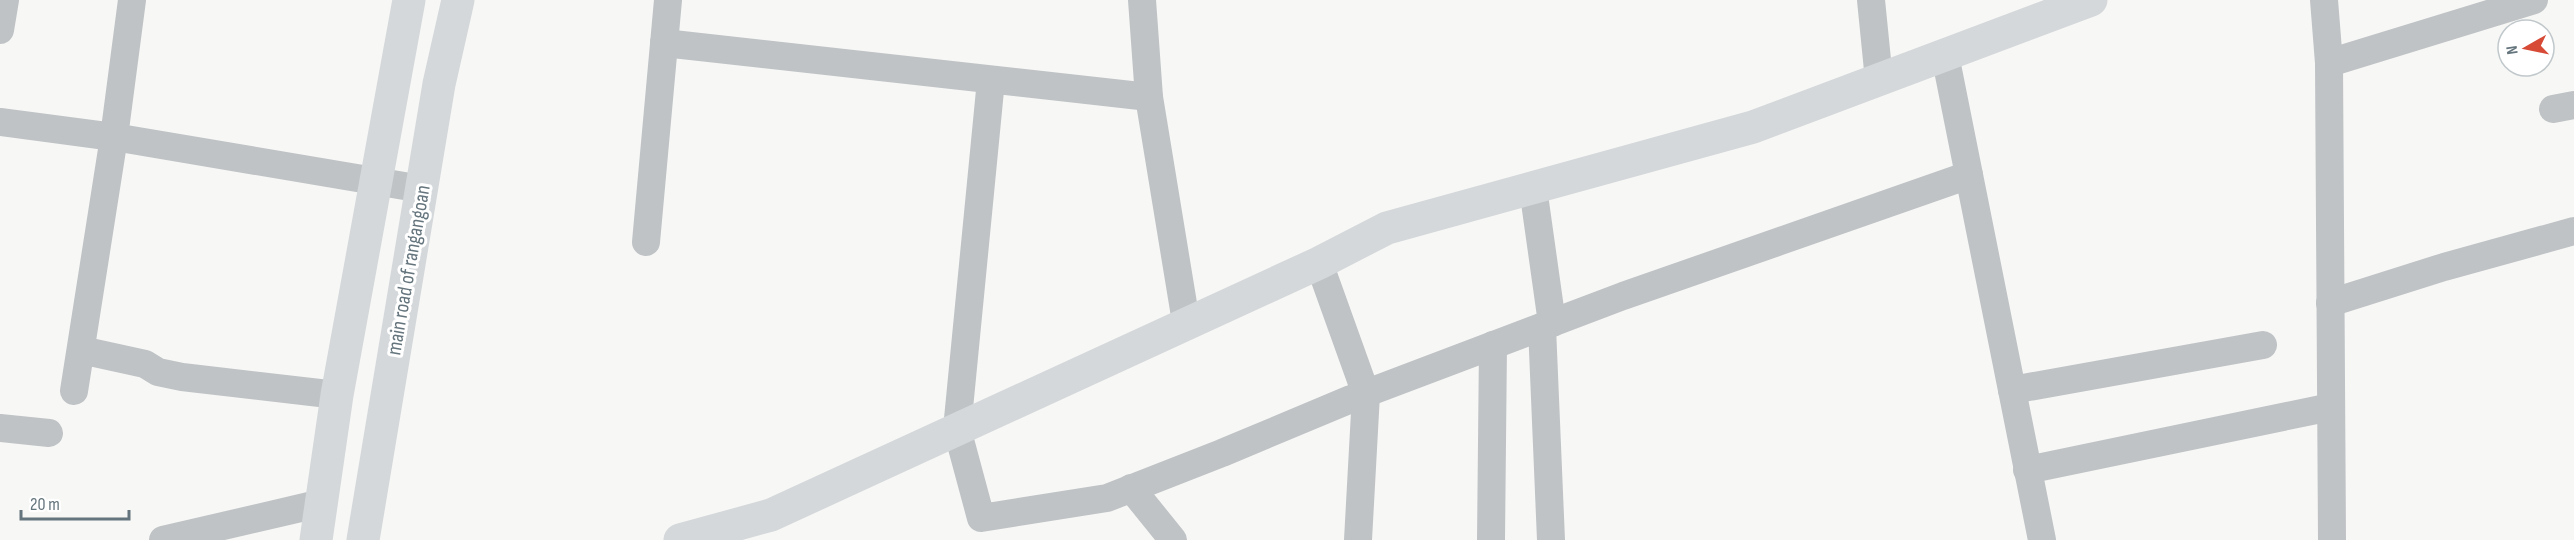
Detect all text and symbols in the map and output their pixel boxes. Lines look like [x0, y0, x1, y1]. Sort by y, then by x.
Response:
north arrow [2496, 18, 2556, 78]
text: N [2503, 44, 2523, 56]
street label: main road of rangangoan [381, 183, 436, 357]
scale bar [21, 483, 129, 521]
text: 20 m [30, 494, 60, 515]

